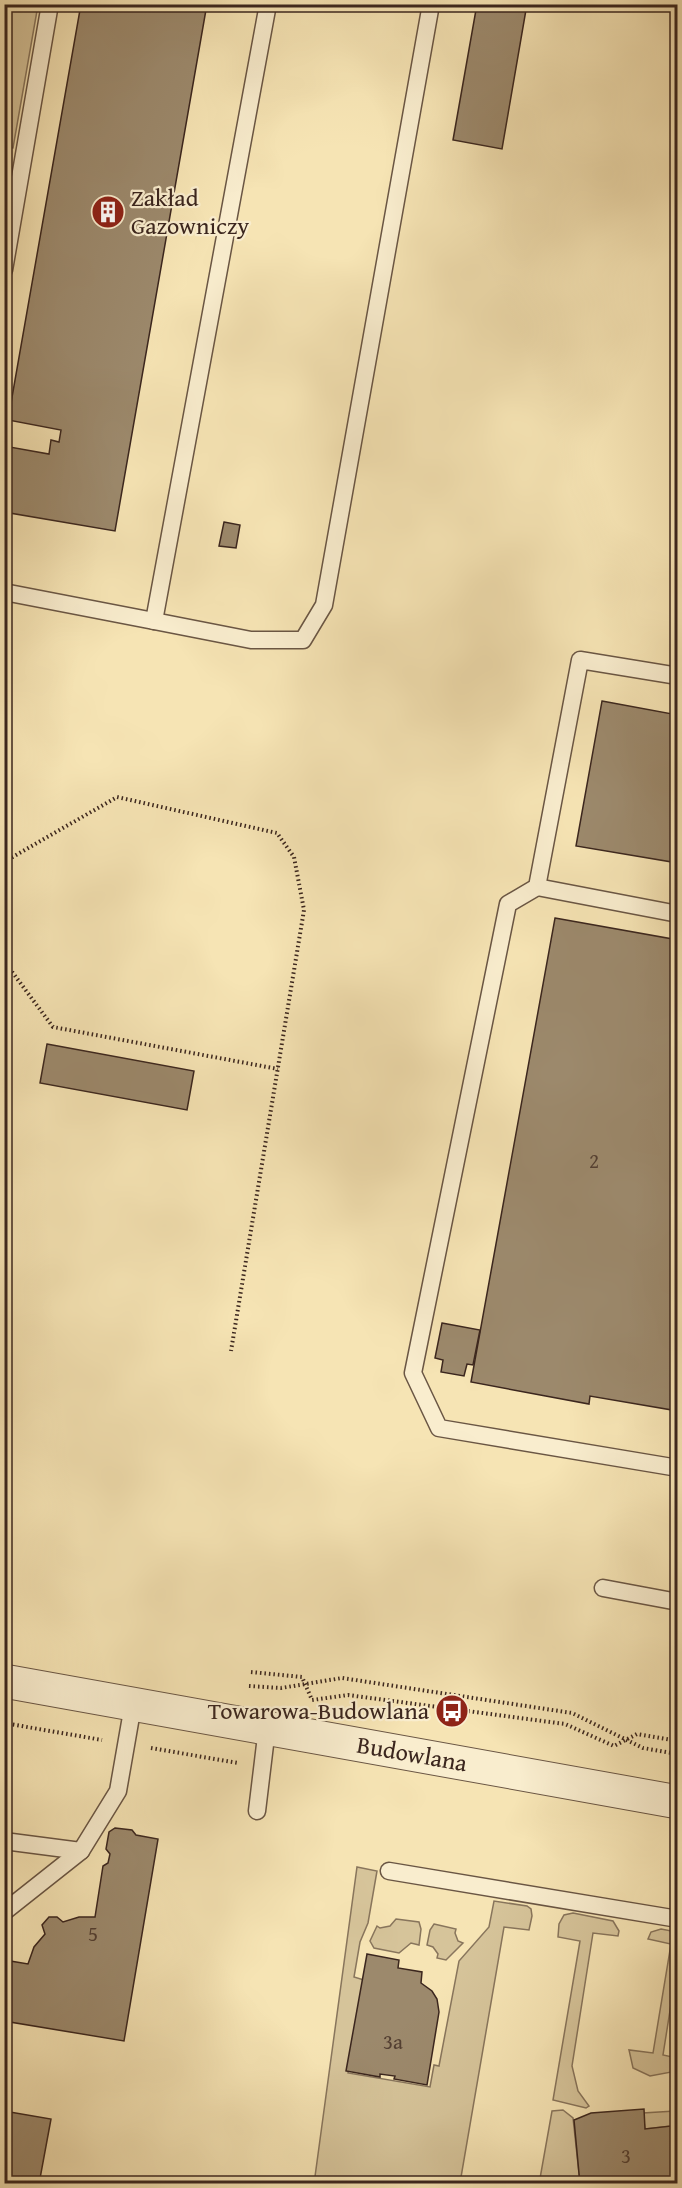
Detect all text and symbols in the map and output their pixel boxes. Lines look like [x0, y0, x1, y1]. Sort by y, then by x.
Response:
place label: Zakład Gazowniczy [131, 180, 249, 243]
building icon: Zakład Gazowniczy [90, 194, 126, 230]
house number: 2 [589, 1145, 599, 1176]
place label: Towarowa-Budowlana [208, 1693, 430, 1728]
bus stop icon: Towarowa-Budowlana [434, 1693, 470, 1729]
street label: Budowlana [354, 1727, 471, 1781]
house number: 5 [88, 1918, 98, 1949]
house number: 3a [383, 2026, 403, 2057]
house number: 3 [621, 2140, 631, 2171]

